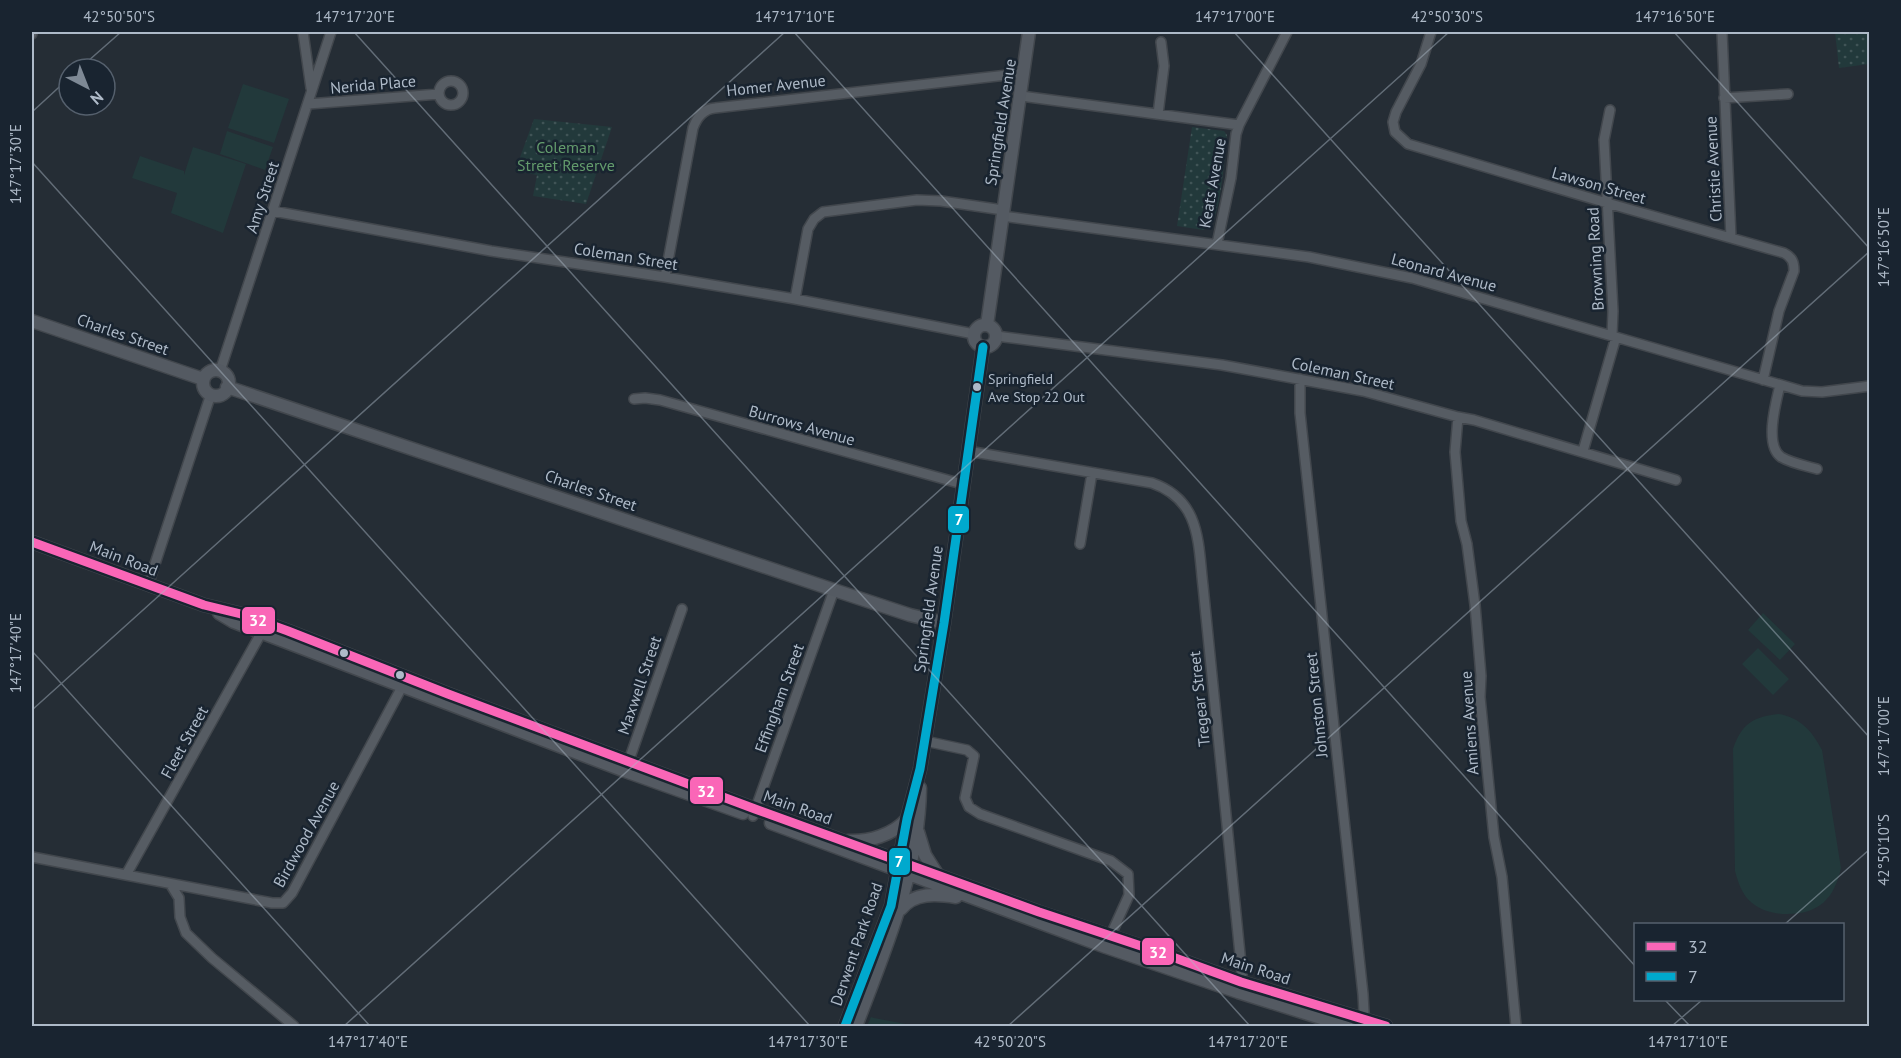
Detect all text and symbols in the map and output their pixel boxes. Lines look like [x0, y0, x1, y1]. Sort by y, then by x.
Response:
text: 42°50'50"S [83, 7, 155, 26]
text: 147°17'20"E [315, 7, 395, 26]
text: 147°17'10"E [755, 7, 835, 26]
text: 147°17'00"E [1195, 7, 1275, 26]
text: 42°50'30"S [1411, 7, 1483, 26]
text: 147°16'50"E [1635, 7, 1715, 26]
north arrow [57, 57, 117, 117]
street label: Springfield Avenue [980, 57, 1020, 187]
street label: Nerida Place [329, 70, 417, 98]
street label: Homer Avenue [725, 70, 827, 100]
text: N [86, 87, 108, 109]
street label: Christie Avenue [1700, 116, 1726, 222]
text: 147°17'30"E [6, 124, 25, 204]
street label: Keats Avenue [1194, 136, 1230, 230]
park label: Coleman Street Reserve [517, 137, 615, 175]
street label: Amy Street [241, 158, 283, 235]
street label: Lawson Street [1550, 162, 1649, 208]
street label: Browning Road [1582, 207, 1608, 311]
text: 147°16'50"E [1874, 207, 1893, 287]
street label: Coleman Street [573, 238, 680, 274]
street label: Leonard Avenue [1389, 248, 1499, 296]
street label: Charles Street [74, 309, 172, 359]
street label: Coleman Street [1290, 352, 1397, 394]
place label: Springfield Ave Stop 22 Out [988, 370, 1085, 406]
marker: Springfield Ave Stop 22 Out [971, 381, 983, 393]
street label: Burrows Avenue [747, 400, 857, 450]
street label: Charles Street [542, 465, 640, 515]
line badge: 7 [947, 505, 970, 534]
text: 7 [954, 509, 964, 529]
street label: Main Road [87, 536, 161, 580]
street label: Springfield Avenue [909, 544, 947, 674]
line badge: 32 [241, 606, 276, 635]
text: 32 [249, 610, 267, 630]
text: 147°17'40"E [6, 613, 25, 693]
street label: Maxwell Street [613, 632, 665, 737]
street label: Effingham Street [750, 640, 808, 755]
unlabelled marker [338, 647, 350, 659]
street label: Tregear Street [1184, 650, 1214, 748]
street label: Johnston Street [1300, 651, 1332, 759]
unlabelled marker [394, 669, 406, 681]
street label: Amiens Avenue [1455, 670, 1483, 776]
text: 147°17'00"E [1874, 696, 1893, 776]
street label: Fleet Street [156, 702, 212, 782]
line badge: 32 [689, 776, 724, 805]
street label: Birdwood Avenue [268, 777, 344, 891]
text: 32 [697, 781, 715, 801]
street label: Main Road [761, 785, 835, 829]
text: 42°50'10"S [1874, 814, 1893, 886]
line badge: 7 [888, 847, 911, 876]
text: 7 [894, 851, 904, 871]
street label: Derwent Park Road [825, 880, 887, 1008]
legend [1634, 923, 1844, 1001]
text: 32 [1688, 935, 1708, 958]
line badge: 32 [1141, 937, 1175, 966]
text: 32 [1149, 942, 1167, 962]
street label: Main Road [1219, 947, 1293, 989]
text: 7 [1688, 965, 1698, 988]
text: 147°17'40"E [328, 1032, 408, 1051]
text: 147°17'30"E [768, 1032, 848, 1051]
text: 42°50'20"S [974, 1032, 1046, 1051]
text: 147°17'20"E [1208, 1032, 1288, 1051]
text: 147°17'10"E [1648, 1032, 1728, 1051]

